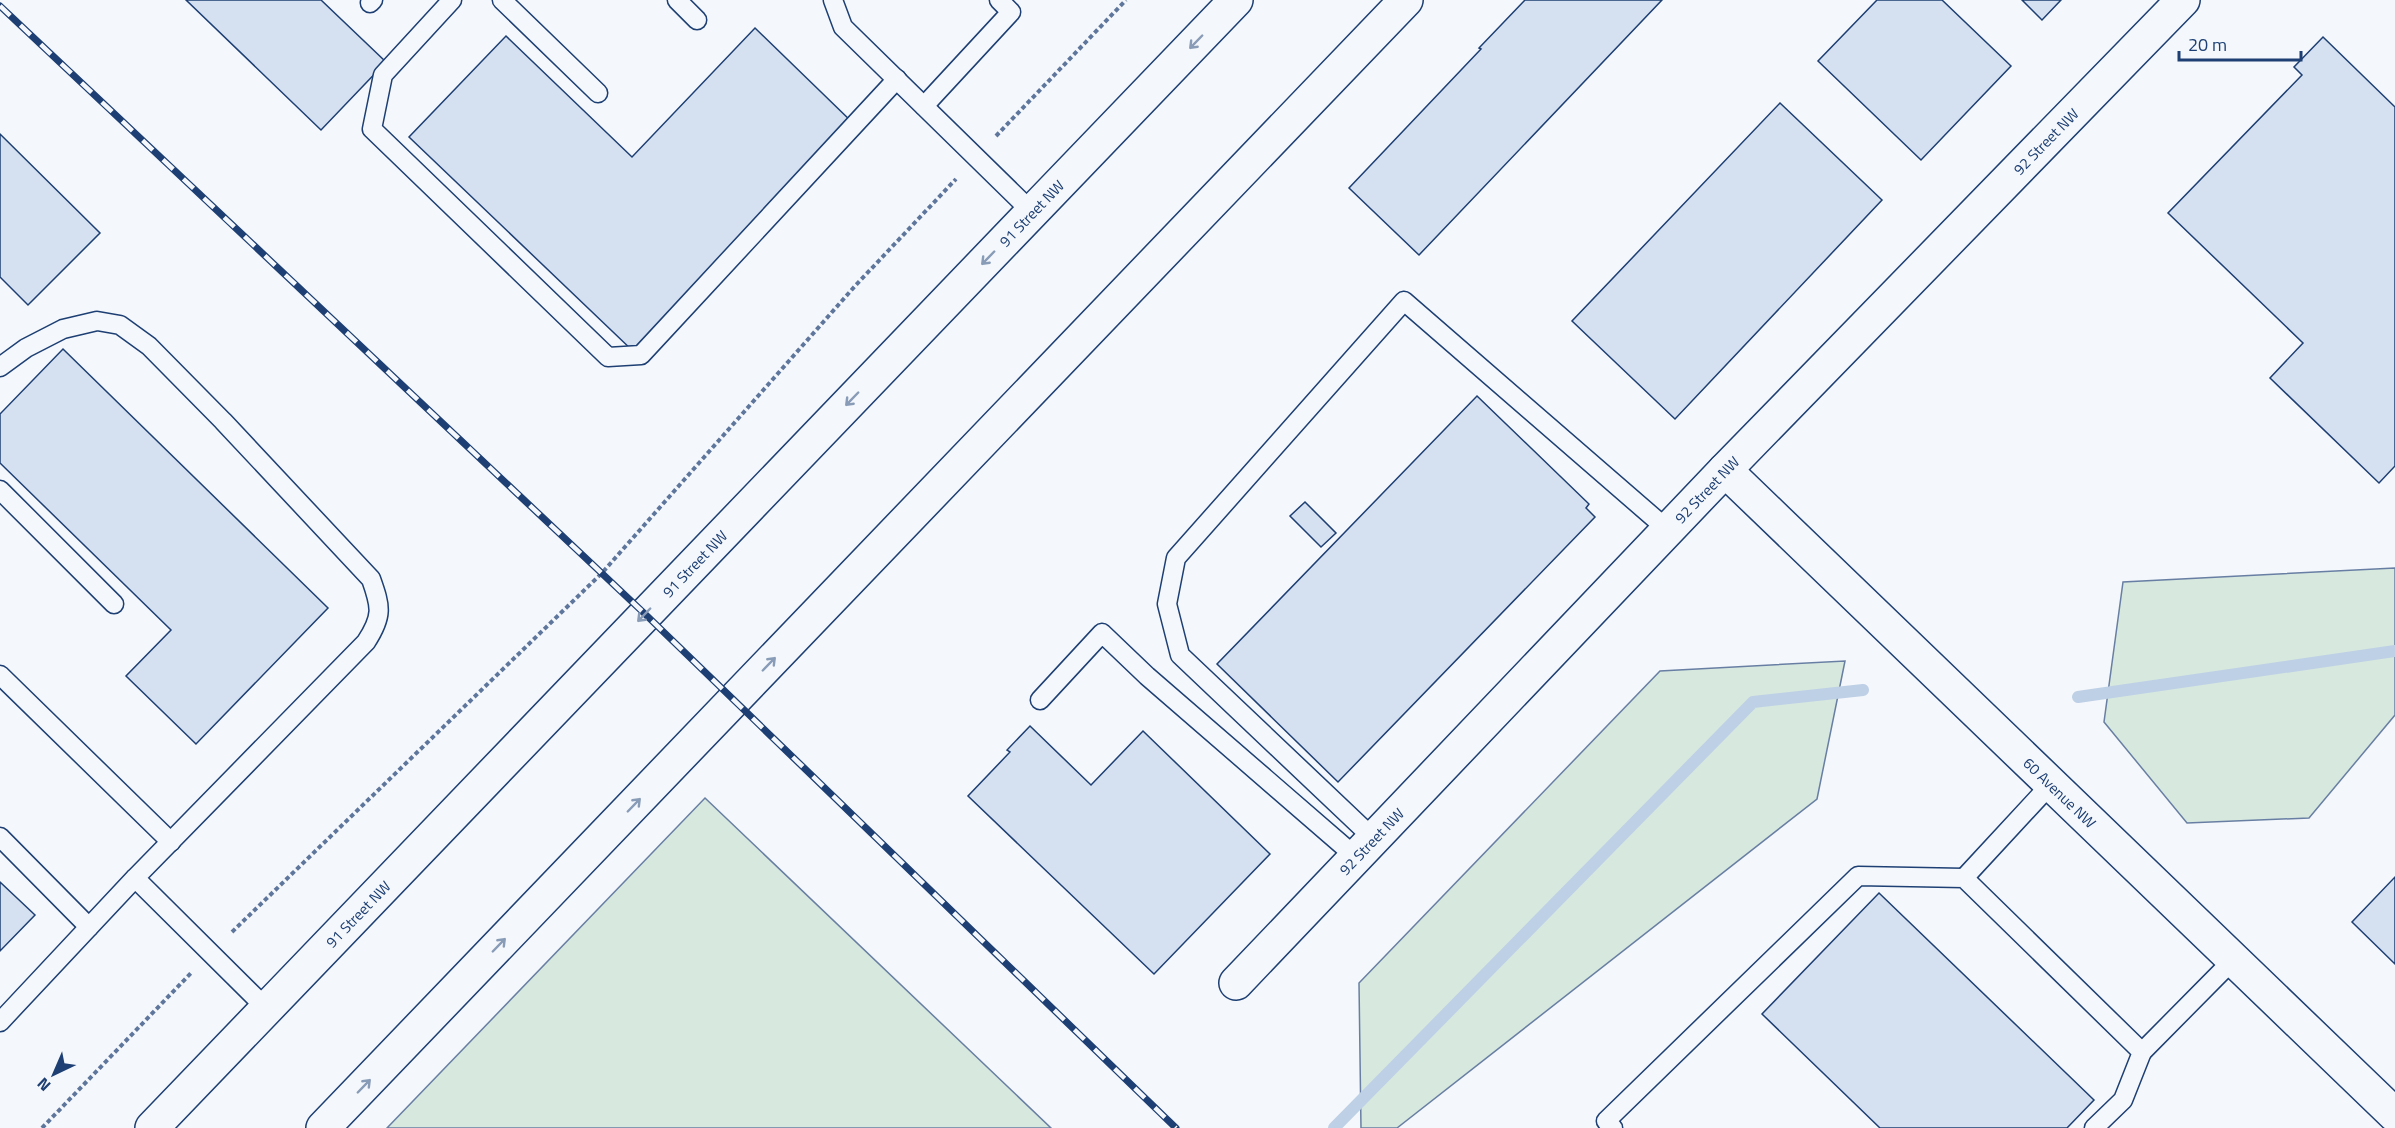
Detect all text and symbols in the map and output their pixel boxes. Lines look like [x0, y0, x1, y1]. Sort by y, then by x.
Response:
scale bar [2179, 24, 2300, 62]
text: 20 m [2188, 31, 2227, 58]
one-way arrow [1189, 35, 1203, 50]
street label: 92 Street NW [2007, 102, 2084, 180]
street label: 91 Street NW [993, 174, 1069, 252]
one-way arrow [980, 251, 995, 266]
one-way arrow [845, 391, 860, 406]
street label: 92 Street NW [1669, 450, 1744, 528]
street label: 91 Street NW [657, 525, 732, 602]
one-way arrow [637, 607, 652, 622]
one-way arrow [762, 657, 776, 672]
street label: 60 Avenue NW [2018, 752, 2102, 833]
one-way arrow [627, 797, 641, 812]
street label: 92 Street NW [1333, 802, 1409, 880]
street label: 91 Street NW [320, 875, 396, 953]
one-way arrow [492, 938, 506, 953]
north arrow [24, 1044, 84, 1104]
text: N [31, 1072, 56, 1097]
one-way arrow [357, 1078, 371, 1093]

